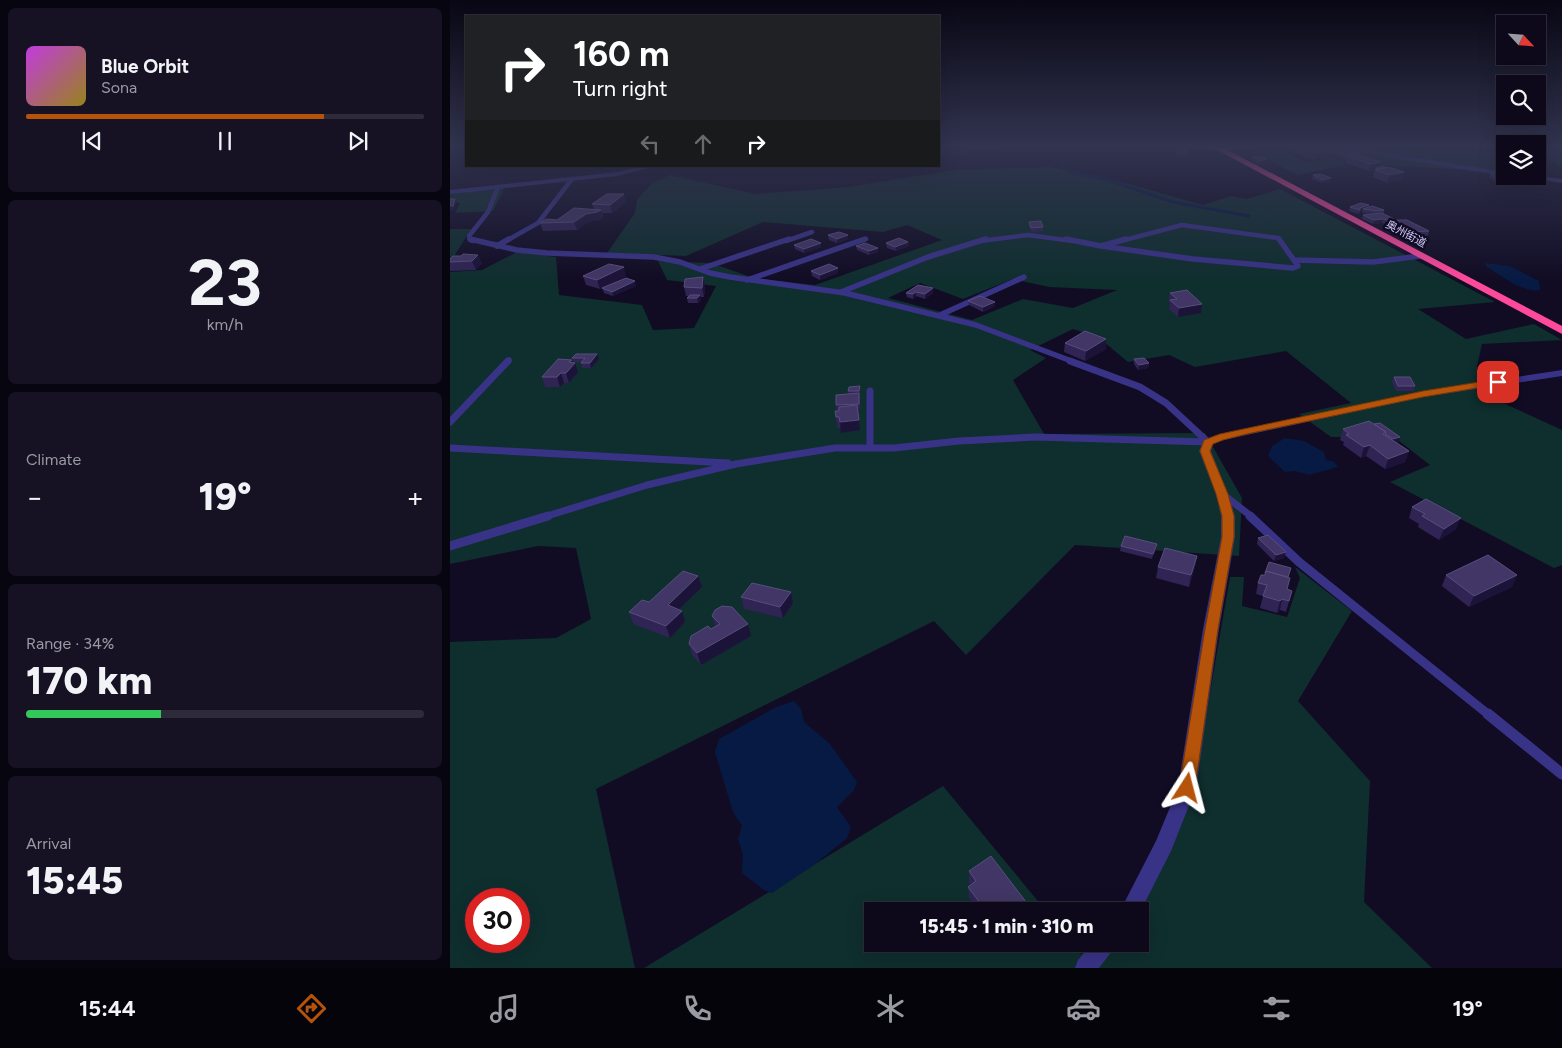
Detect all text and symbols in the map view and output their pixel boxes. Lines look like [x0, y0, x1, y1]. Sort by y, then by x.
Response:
north arrow [1496, 15, 1546, 65]
map controls [1496, 15, 1546, 185]
text: 160 m [573, 33, 670, 75]
icon: right [490, 35, 555, 100]
text: Blue Orbit [101, 55, 189, 78]
text: Turn right [573, 75, 668, 102]
button: search [1496, 75, 1546, 125]
text: Sona [101, 78, 137, 97]
icon: previous [78, 127, 106, 155]
icon: pause [211, 127, 239, 155]
icon: next [344, 127, 372, 155]
icon: left [636, 130, 664, 158]
icon: ahead [689, 130, 717, 158]
icon: right [742, 130, 770, 158]
button: layers [1496, 135, 1546, 185]
street label: 奥州街道 [1384, 218, 1428, 250]
text: 23 [188, 243, 262, 321]
text: km/h [207, 315, 243, 334]
pin [1477, 361, 1519, 403]
icon: arrive [1484, 368, 1512, 396]
text: Climate [26, 450, 81, 469]
text: 19° [198, 474, 252, 520]
text: − [26, 480, 43, 514]
text: + [407, 480, 424, 514]
text: Range · 34% [26, 634, 114, 653]
text: 170 km [26, 658, 152, 704]
position arrow [1160, 761, 1212, 813]
text: Arrival [26, 834, 71, 853]
text: 15:45 [26, 858, 123, 904]
speed limit sign: 30 [465, 888, 530, 953]
text: 15:45 · 1 min · 310 m [919, 915, 1094, 938]
icon: directions [294, 991, 329, 1026]
icon: music [487, 991, 522, 1026]
icon: phone [680, 991, 715, 1026]
icon: climate [873, 991, 908, 1026]
icon: car [1066, 991, 1101, 1026]
icon: filters [1259, 991, 1294, 1026]
text: 15:44 [79, 995, 136, 1022]
text: 19° [1452, 995, 1483, 1022]

